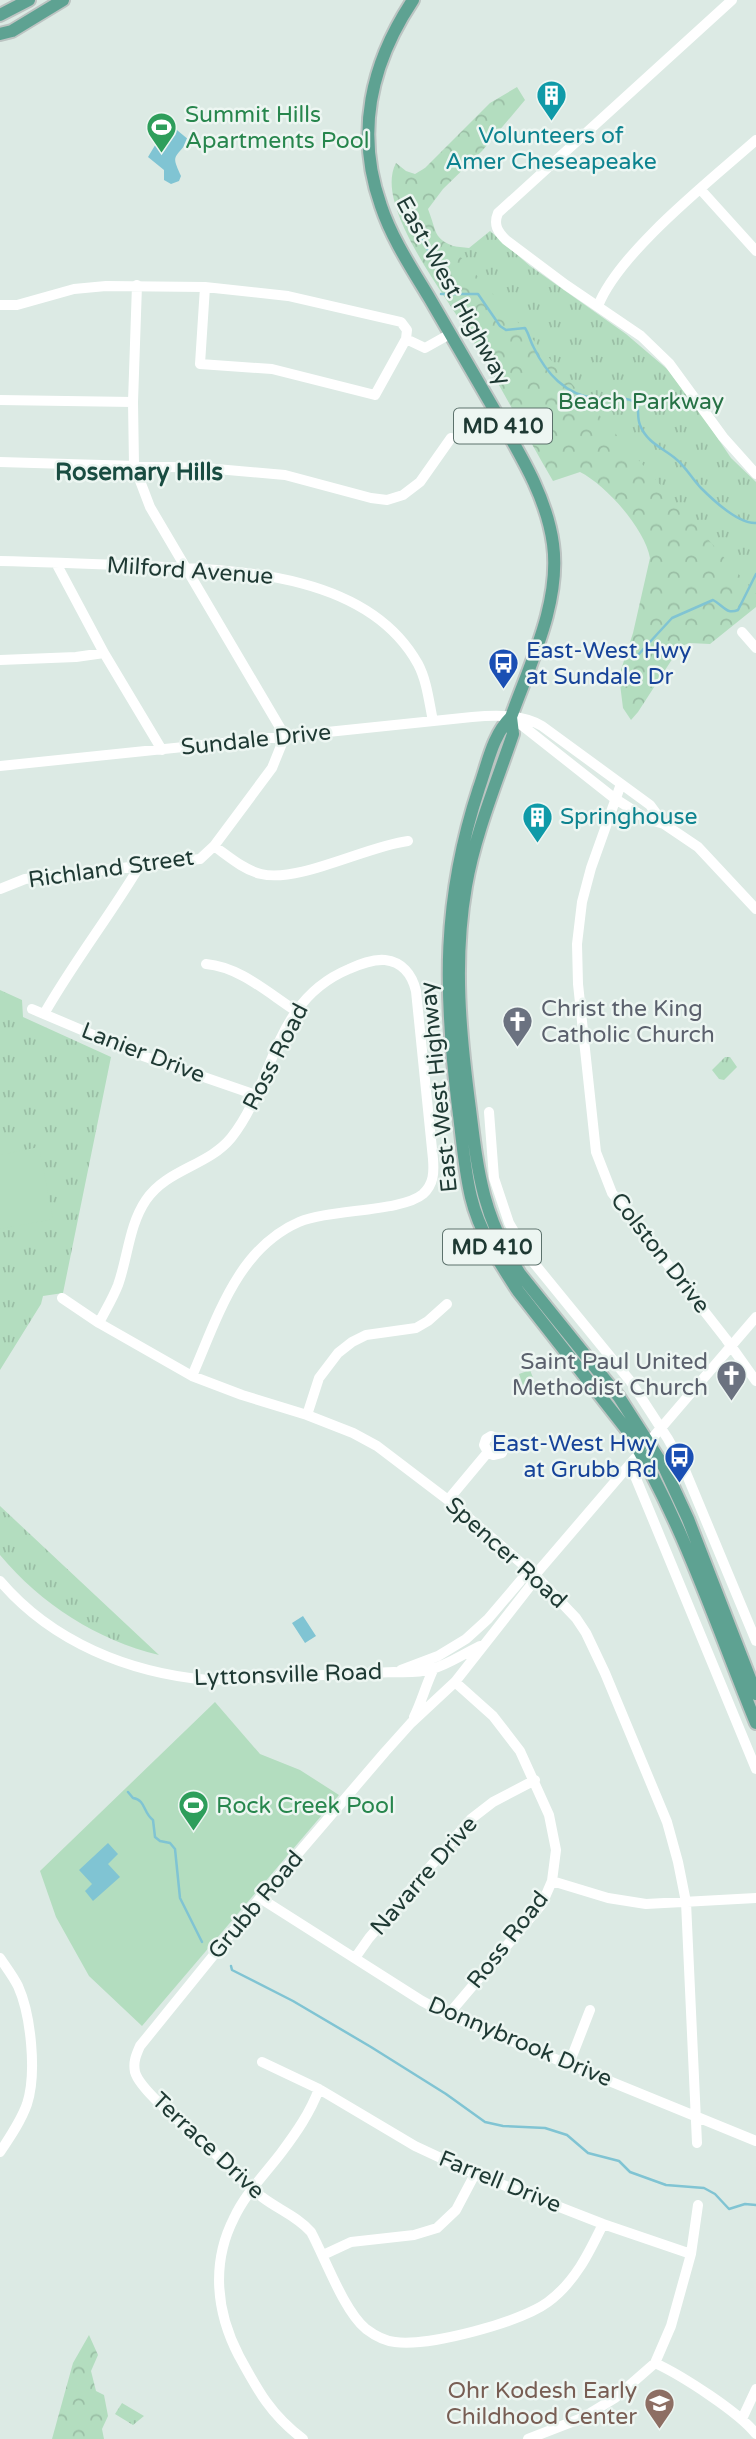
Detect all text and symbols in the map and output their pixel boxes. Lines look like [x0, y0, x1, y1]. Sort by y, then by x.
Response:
building icon: Volunteers of Amer Cheseapeake [534, 78, 568, 122]
place label: Summit Hills Apartments Pool [185, 101, 370, 155]
sports icon: Summit Hills Apartments Pool [145, 111, 179, 155]
place label: Volunteers of Amer Cheseapeake [445, 122, 657, 176]
street label: East-West Highway [389, 192, 517, 390]
park label: Beach Parkway [558, 388, 724, 416]
road number: MD 410 [454, 408, 552, 444]
district label: Rosemary Hills [55, 458, 223, 487]
street label: Milford Avenue [106, 551, 274, 591]
place label: East-West Hwy at Sundale Dr [526, 637, 691, 691]
bus stop icon: East-West Hwy at Sundale Dr [486, 647, 520, 691]
street label: Sundale Drive [180, 718, 332, 762]
building icon: Springhouse [520, 800, 554, 844]
place label: Springhouse [560, 803, 698, 831]
street label: Richland Street [26, 843, 196, 895]
street label: East-West Highway [414, 980, 464, 1194]
place label: Christ the King Catholic Church [541, 995, 715, 1049]
street label: Ross Road [237, 999, 315, 1115]
church icon: Christ the King Catholic Church [501, 1005, 535, 1049]
street label: Lanier Drive [77, 1017, 209, 1089]
street label: Colston Drive [604, 1187, 716, 1319]
road number: MD 410 [443, 1230, 541, 1264]
place label: Saint Paul United Methodist Church [512, 1348, 708, 1402]
church icon: Saint Paul United Methodist Church [714, 1358, 748, 1402]
place label: East-West Hwy at Grubb Rd [492, 1430, 657, 1484]
bus stop icon: East-West Hwy at Grubb Rd [663, 1440, 697, 1484]
street label: Spencer Road [440, 1491, 572, 1615]
street label: Lyttonsville Road [193, 1658, 383, 1692]
sports icon: Rock Creek Pool [176, 1789, 210, 1833]
place label: Rock Creek Pool [216, 1792, 395, 1820]
street label: Navarre Drive [365, 1811, 483, 1941]
street label: Grubb Road [203, 1845, 309, 1965]
street label: Ross Road [461, 1886, 555, 1994]
street label: Donnybrook Drive [424, 1991, 616, 2093]
street label: Terrace Drive [146, 2087, 270, 2205]
street label: Farrell Drive [435, 2145, 565, 2219]
place label: Ohr Kodesh Early Childhood Center [446, 2377, 637, 2431]
school or university icon: Ohr Kodesh Early Childhood Center [643, 2387, 677, 2431]

